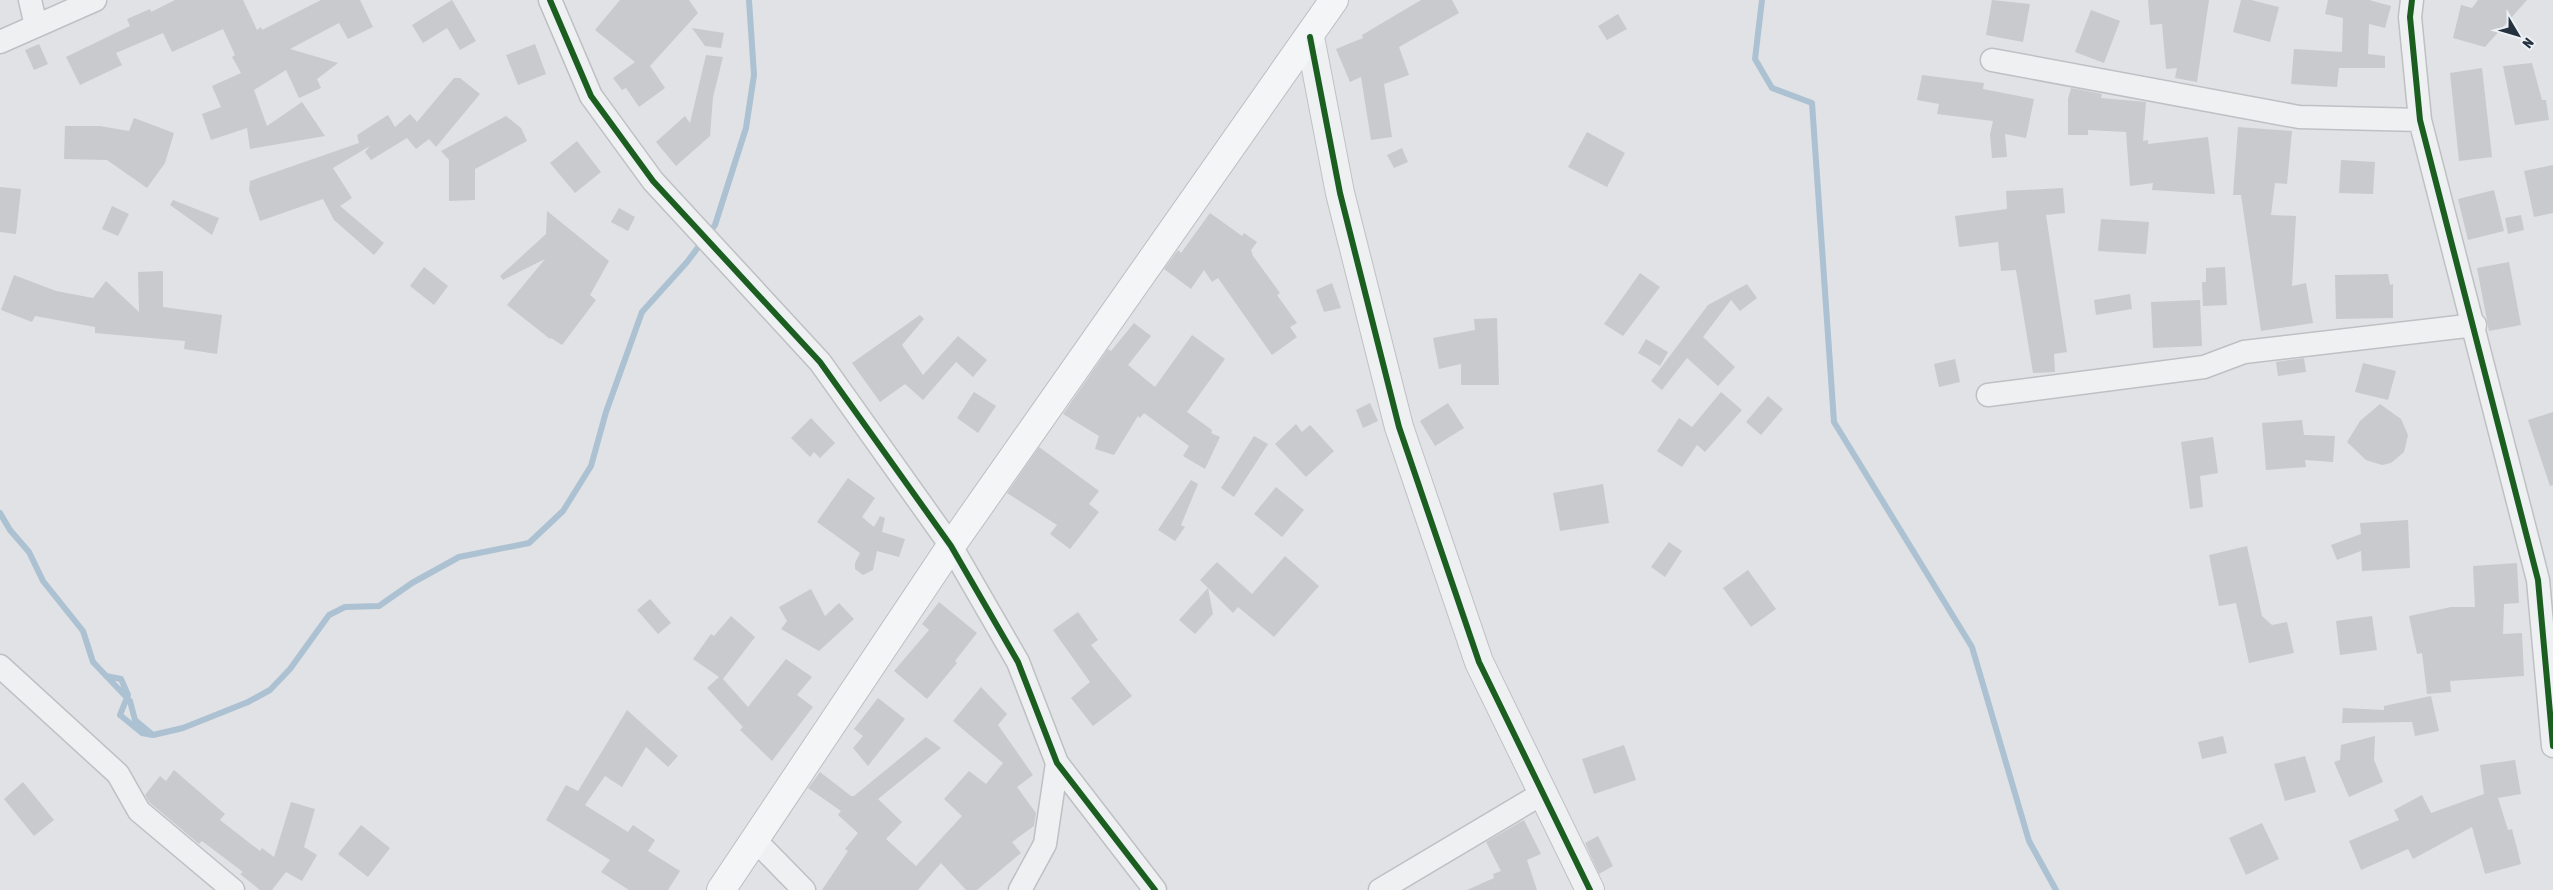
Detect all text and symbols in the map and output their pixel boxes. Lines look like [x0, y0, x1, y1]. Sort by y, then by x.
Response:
north arrow [2493, 10, 2543, 60]
text: N [2519, 35, 2537, 51]

